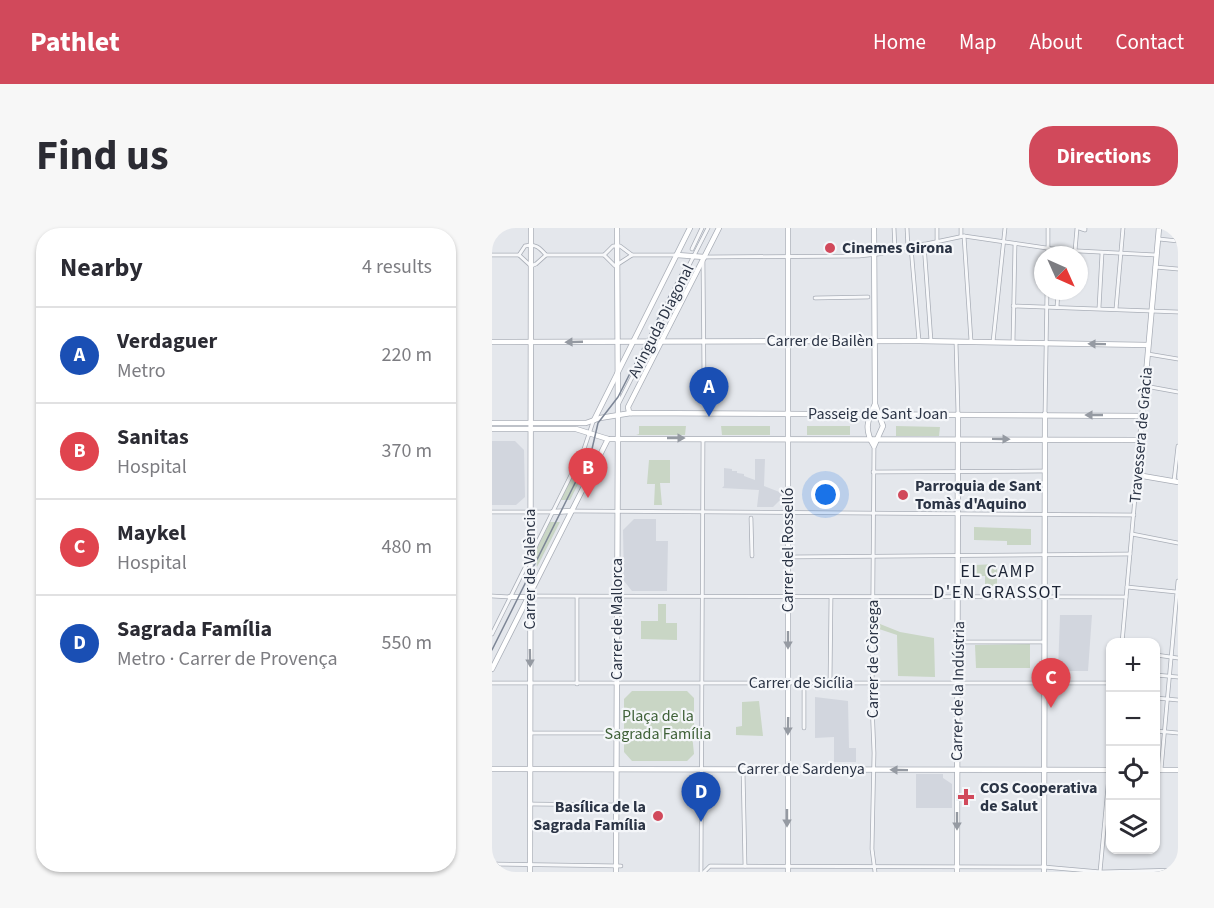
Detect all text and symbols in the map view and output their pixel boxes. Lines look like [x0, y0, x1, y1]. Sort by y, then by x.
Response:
text: Pathlet [30, 22, 120, 62]
text: Home [873, 27, 926, 57]
text: Map [959, 27, 997, 57]
text: About [1030, 27, 1082, 57]
text: Contact [1115, 27, 1184, 57]
text: Find us [36, 126, 169, 186]
button: Directions [1029, 126, 1178, 186]
place label: Cinemes Girona [842, 237, 953, 259]
marker: Cinemes Girona [823, 241, 837, 255]
north arrow [1034, 246, 1088, 300]
text: Nearby [60, 249, 143, 286]
text: 4 results [362, 253, 432, 281]
street label: Avinguda Diagonal [623, 260, 699, 382]
text: Verdaguer [117, 325, 217, 357]
street label: Carrer de Bailèn [766, 330, 874, 352]
one-way arrow [565, 337, 584, 346]
one-way arrow [1087, 339, 1106, 349]
text: A [74, 341, 85, 369]
text: 220 m [382, 341, 432, 369]
text: Metro [117, 357, 166, 385]
street label: Travessera de Gràcia [1124, 366, 1158, 504]
pin: A [690, 368, 728, 417]
street label: Passeig de Sant Joan [808, 403, 948, 425]
one-way arrow [1084, 410, 1103, 420]
text: Sanitas [117, 421, 189, 453]
one-way arrow [666, 433, 685, 443]
one-way arrow [991, 434, 1010, 444]
text: B [73, 437, 86, 465]
text: 370 m [382, 437, 432, 465]
pin: B [568, 448, 608, 498]
text: Hospital [117, 453, 187, 481]
place label: Parroquia de Sant Tomàs d'Aquino [915, 475, 1041, 515]
your location [811, 480, 840, 509]
street label: Carrer del Rosselló [777, 488, 799, 612]
marker: Parroquia de Sant Tomàs d'Aquino [896, 488, 910, 502]
street label: Carrer de València [519, 509, 541, 629]
text: Maykel [117, 517, 186, 549]
text: C [74, 533, 85, 561]
text: 480 m [382, 533, 432, 561]
text: Hospital [117, 549, 187, 577]
street label: Carrer de Mallorca [606, 558, 628, 680]
district label: EL CAMP D'EN GRASSOT [933, 559, 1063, 605]
street label: Carrer de Còrsega [862, 600, 884, 718]
text: Sagrada Família [117, 613, 272, 645]
street label: Carrer de la Indústria [946, 621, 970, 761]
text: D [73, 629, 86, 657]
text: 550 m [382, 629, 432, 657]
one-way arrow [783, 630, 793, 649]
map controls [1106, 638, 1160, 854]
button: + [1106, 638, 1160, 692]
text: Metro · Carrer de Provença [117, 645, 338, 673]
one-way arrow [526, 649, 535, 668]
pin: C [1032, 658, 1070, 708]
street label: Carrer de Sicília [749, 672, 853, 694]
button: − [1106, 692, 1160, 746]
park label: Plaça de la Sagrada Família [605, 705, 711, 745]
one-way arrow [783, 717, 793, 736]
button: locate [1106, 746, 1160, 800]
street label: Carrer de Sardenya [737, 758, 865, 780]
one-way arrow [889, 765, 908, 774]
pin: D [682, 772, 720, 822]
place label: COS Cooperativa de Salut [980, 777, 1097, 817]
marker: COS Cooperativa de Salut [957, 788, 975, 806]
place label: Basílica de la Sagrada Família [533, 796, 646, 836]
button: layers [1106, 800, 1160, 854]
marker: Basílica de la Sagrada Família [651, 809, 665, 823]
one-way arrow [782, 809, 792, 828]
one-way arrow [952, 811, 962, 830]

